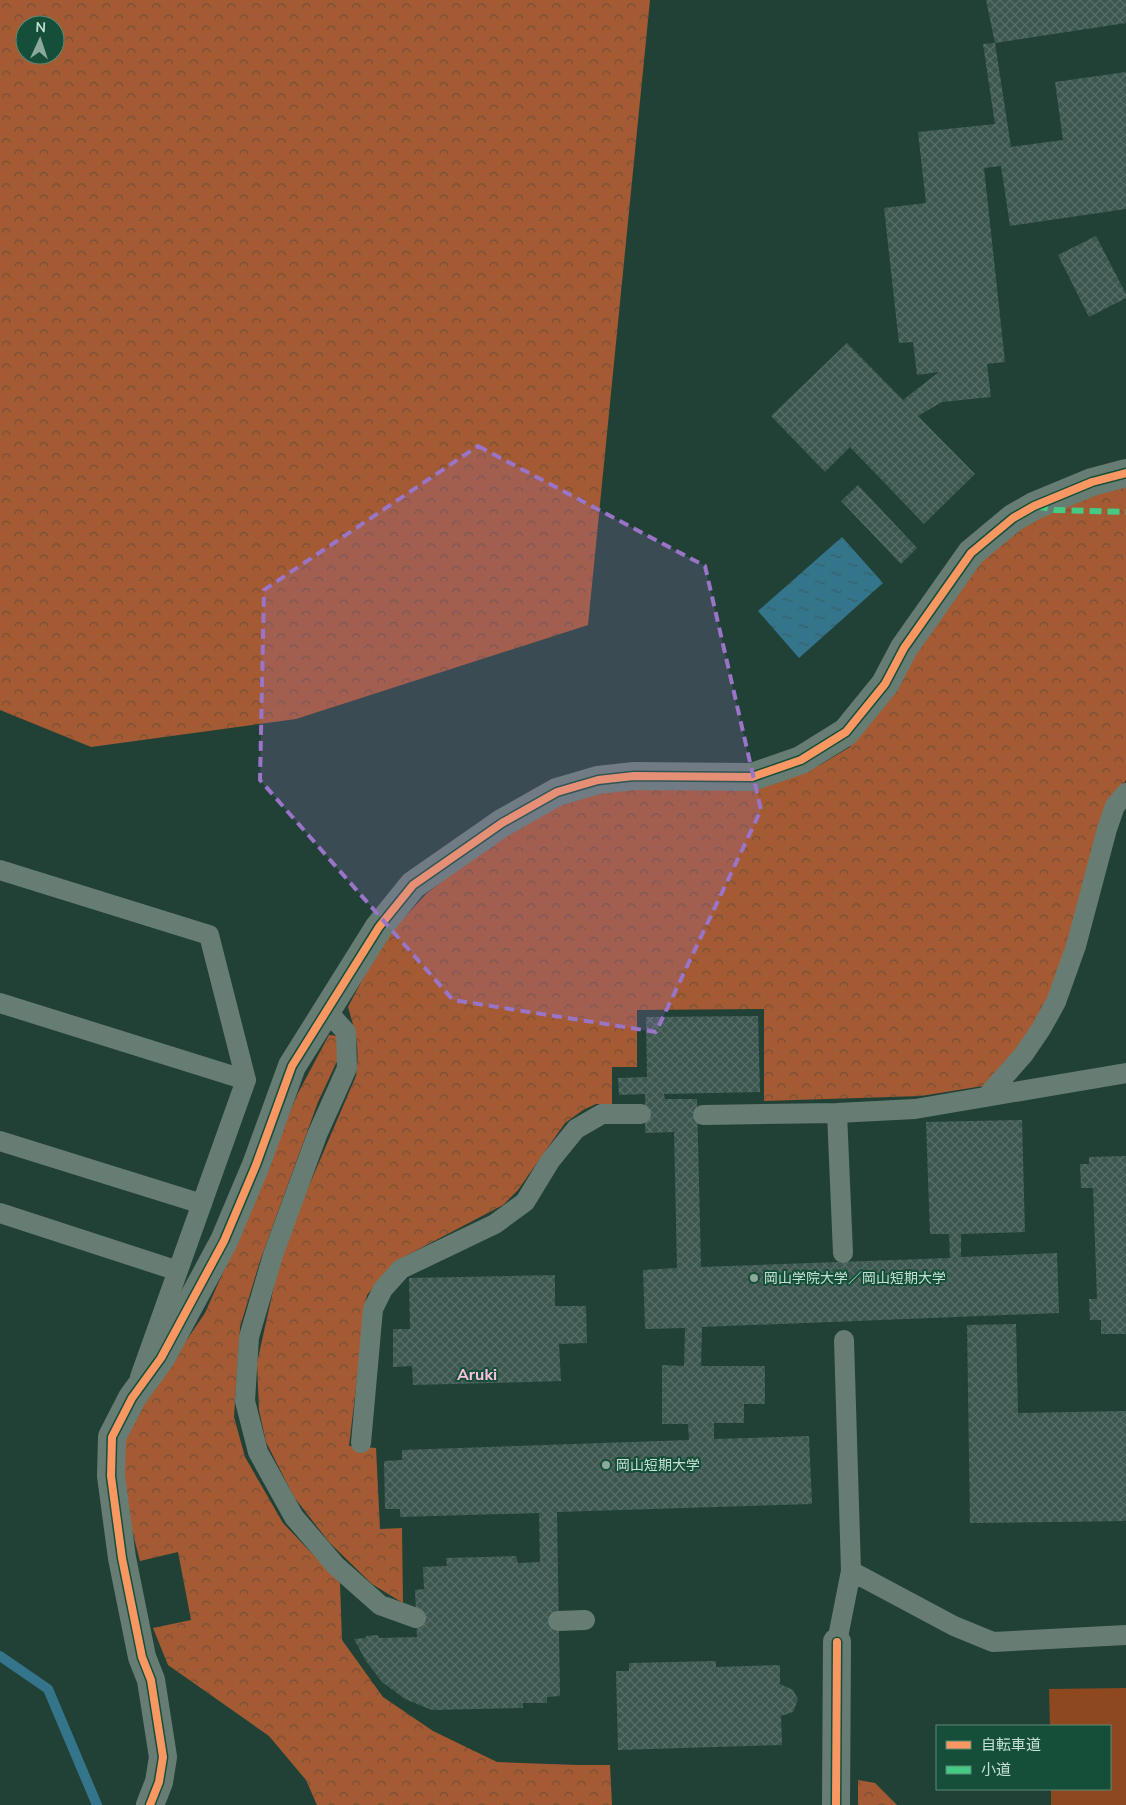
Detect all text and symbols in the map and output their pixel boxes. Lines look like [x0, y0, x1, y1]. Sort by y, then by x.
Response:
north arrow [15, 15, 65, 65]
text: N [35, 18, 46, 37]
place label: 岡山学院大学／岡山短期大学 [764, 1269, 946, 1288]
marker: 岡山学院大学／岡山短期大学 [748, 1272, 760, 1284]
district label: Aruki [457, 1364, 497, 1386]
place label: 岡山短期大学 [616, 1456, 700, 1475]
marker: 岡山短期大学 [600, 1459, 612, 1471]
legend [936, 1725, 1111, 1790]
text: 自転車道 [981, 1735, 1041, 1755]
text: 小道 [981, 1760, 1011, 1780]

